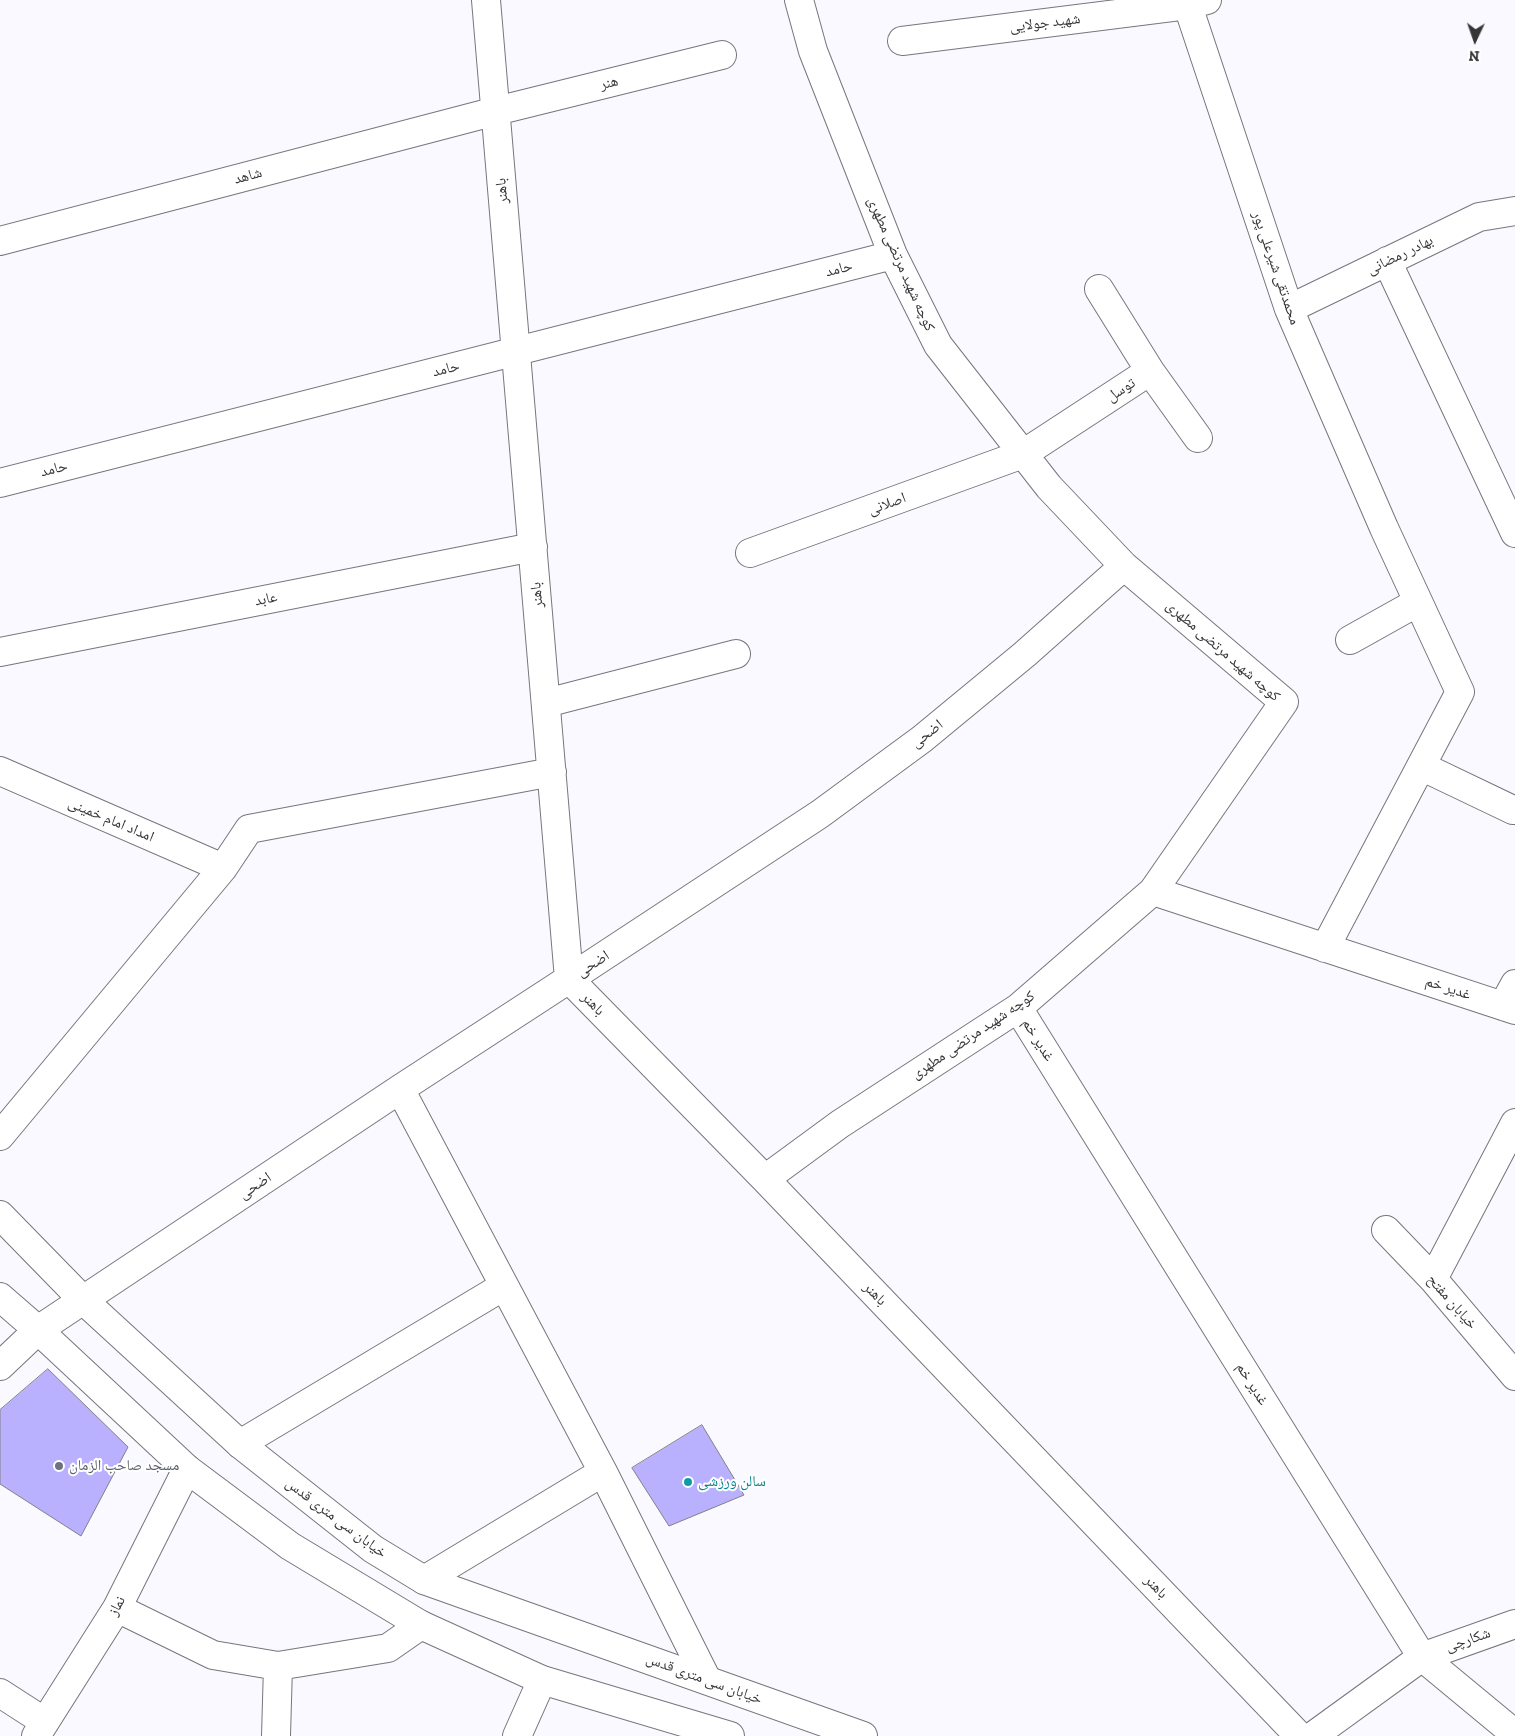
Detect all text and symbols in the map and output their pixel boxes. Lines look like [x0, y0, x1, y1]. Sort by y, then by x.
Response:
street label: شهید جولایی [1009, 10, 1081, 36]
north arrow [1450, 15, 1500, 65]
text: N [1468, 47, 1480, 64]
street label: هنر [598, 72, 620, 94]
street label: شاهد [232, 164, 264, 188]
street label: باهنر [492, 177, 512, 205]
street label: کوچه شهید مرتضی مطهری [863, 194, 939, 334]
street label: محمدتقی شیرعلی پور [1248, 209, 1304, 327]
street label: بهادر رمضانی [1364, 231, 1436, 279]
street label: حامد [824, 257, 854, 281]
street label: حامد [431, 357, 461, 381]
street label: توسل [1103, 374, 1139, 406]
street label: حامد [39, 457, 69, 481]
street label: اصلانی [866, 489, 908, 519]
street label: باهنر [527, 581, 547, 609]
street label: عابد [253, 588, 279, 610]
street label: کوچه شهید مرتضی مطهری [1162, 597, 1284, 705]
street label: اضحی [907, 716, 947, 752]
street label: امداد امام خمینی [65, 794, 157, 846]
street label: اضحی [573, 947, 613, 981]
street label: غدیر خم [1423, 972, 1473, 1004]
street label: کوچه شهید مرتضی مطهری [908, 987, 1038, 1083]
street label: باهنر [578, 988, 608, 1020]
street label: غدیر خم [1018, 1015, 1058, 1065]
street label: اضحی [235, 1169, 275, 1203]
street label: خیابان مفتح [1423, 1271, 1481, 1333]
street label: باهنر [860, 1278, 890, 1310]
street label: غدیر خم [1232, 1359, 1272, 1409]
place label: مسجد صاحب الزمان [69, 1457, 179, 1475]
marker: مسجد صاحب الزمان [53, 1460, 65, 1472]
place label: سالن ورزشی [698, 1473, 766, 1491]
street label: خیابان سی متری قدس [282, 1474, 390, 1562]
marker: سالن ورزشی [682, 1476, 694, 1488]
street label: باهنر [1141, 1571, 1171, 1603]
street label: نماز [104, 1593, 130, 1619]
street label: شکارچی [1443, 1624, 1493, 1656]
street label: خیابان سی متری قدس [644, 1650, 764, 1708]

